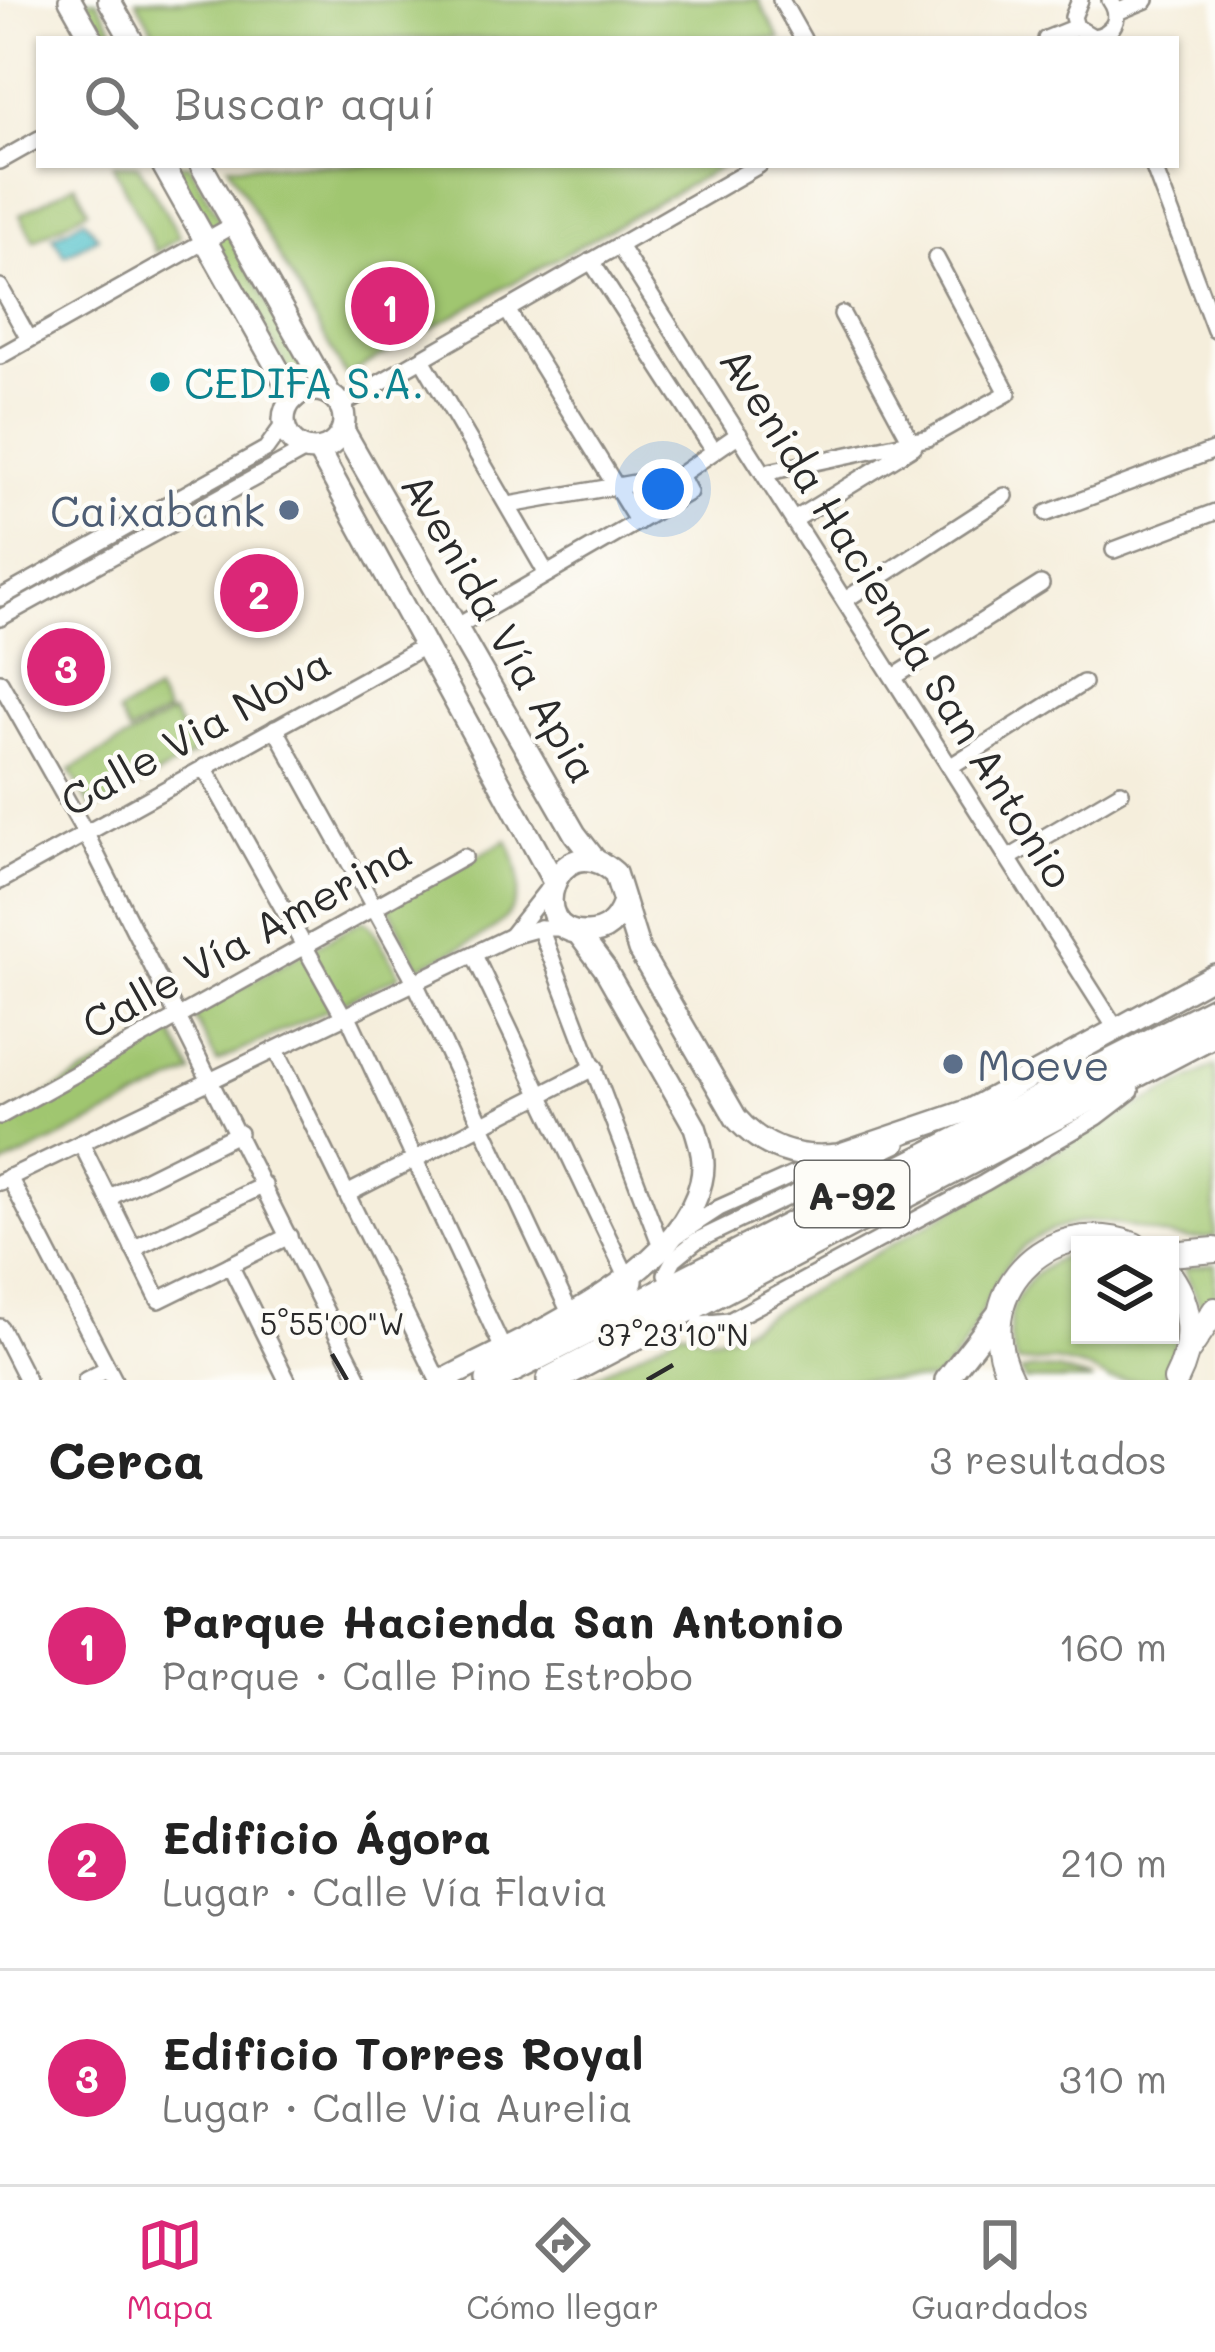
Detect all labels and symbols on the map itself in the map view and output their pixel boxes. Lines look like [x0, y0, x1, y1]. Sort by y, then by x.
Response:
pin: 1 [351, 261, 429, 351]
street label: Avenida Hacienda San Antonio [708, 336, 1088, 898]
place label: CEDIFA S.A. [184, 355, 424, 410]
marker: CEDIFA S.A. [147, 369, 173, 395]
your location [633, 459, 693, 519]
street label: Avenida Vía Apia [390, 462, 612, 792]
place label: Caixabank [50, 483, 265, 538]
marker: Caixabank [276, 497, 302, 523]
pin: 2 [220, 548, 298, 638]
pin: 3 [27, 622, 105, 712]
street label: Calle Via Nova [50, 634, 340, 828]
street label: Calle Vía Amerina [72, 824, 420, 1050]
place label: Moeve [977, 1037, 1110, 1092]
marker: Moeve [940, 1051, 966, 1077]
road number: A-92 [795, 1161, 909, 1227]
text: 5°55'00"W [260, 1303, 404, 1343]
text: 37°23'10"N [597, 1314, 749, 1354]

